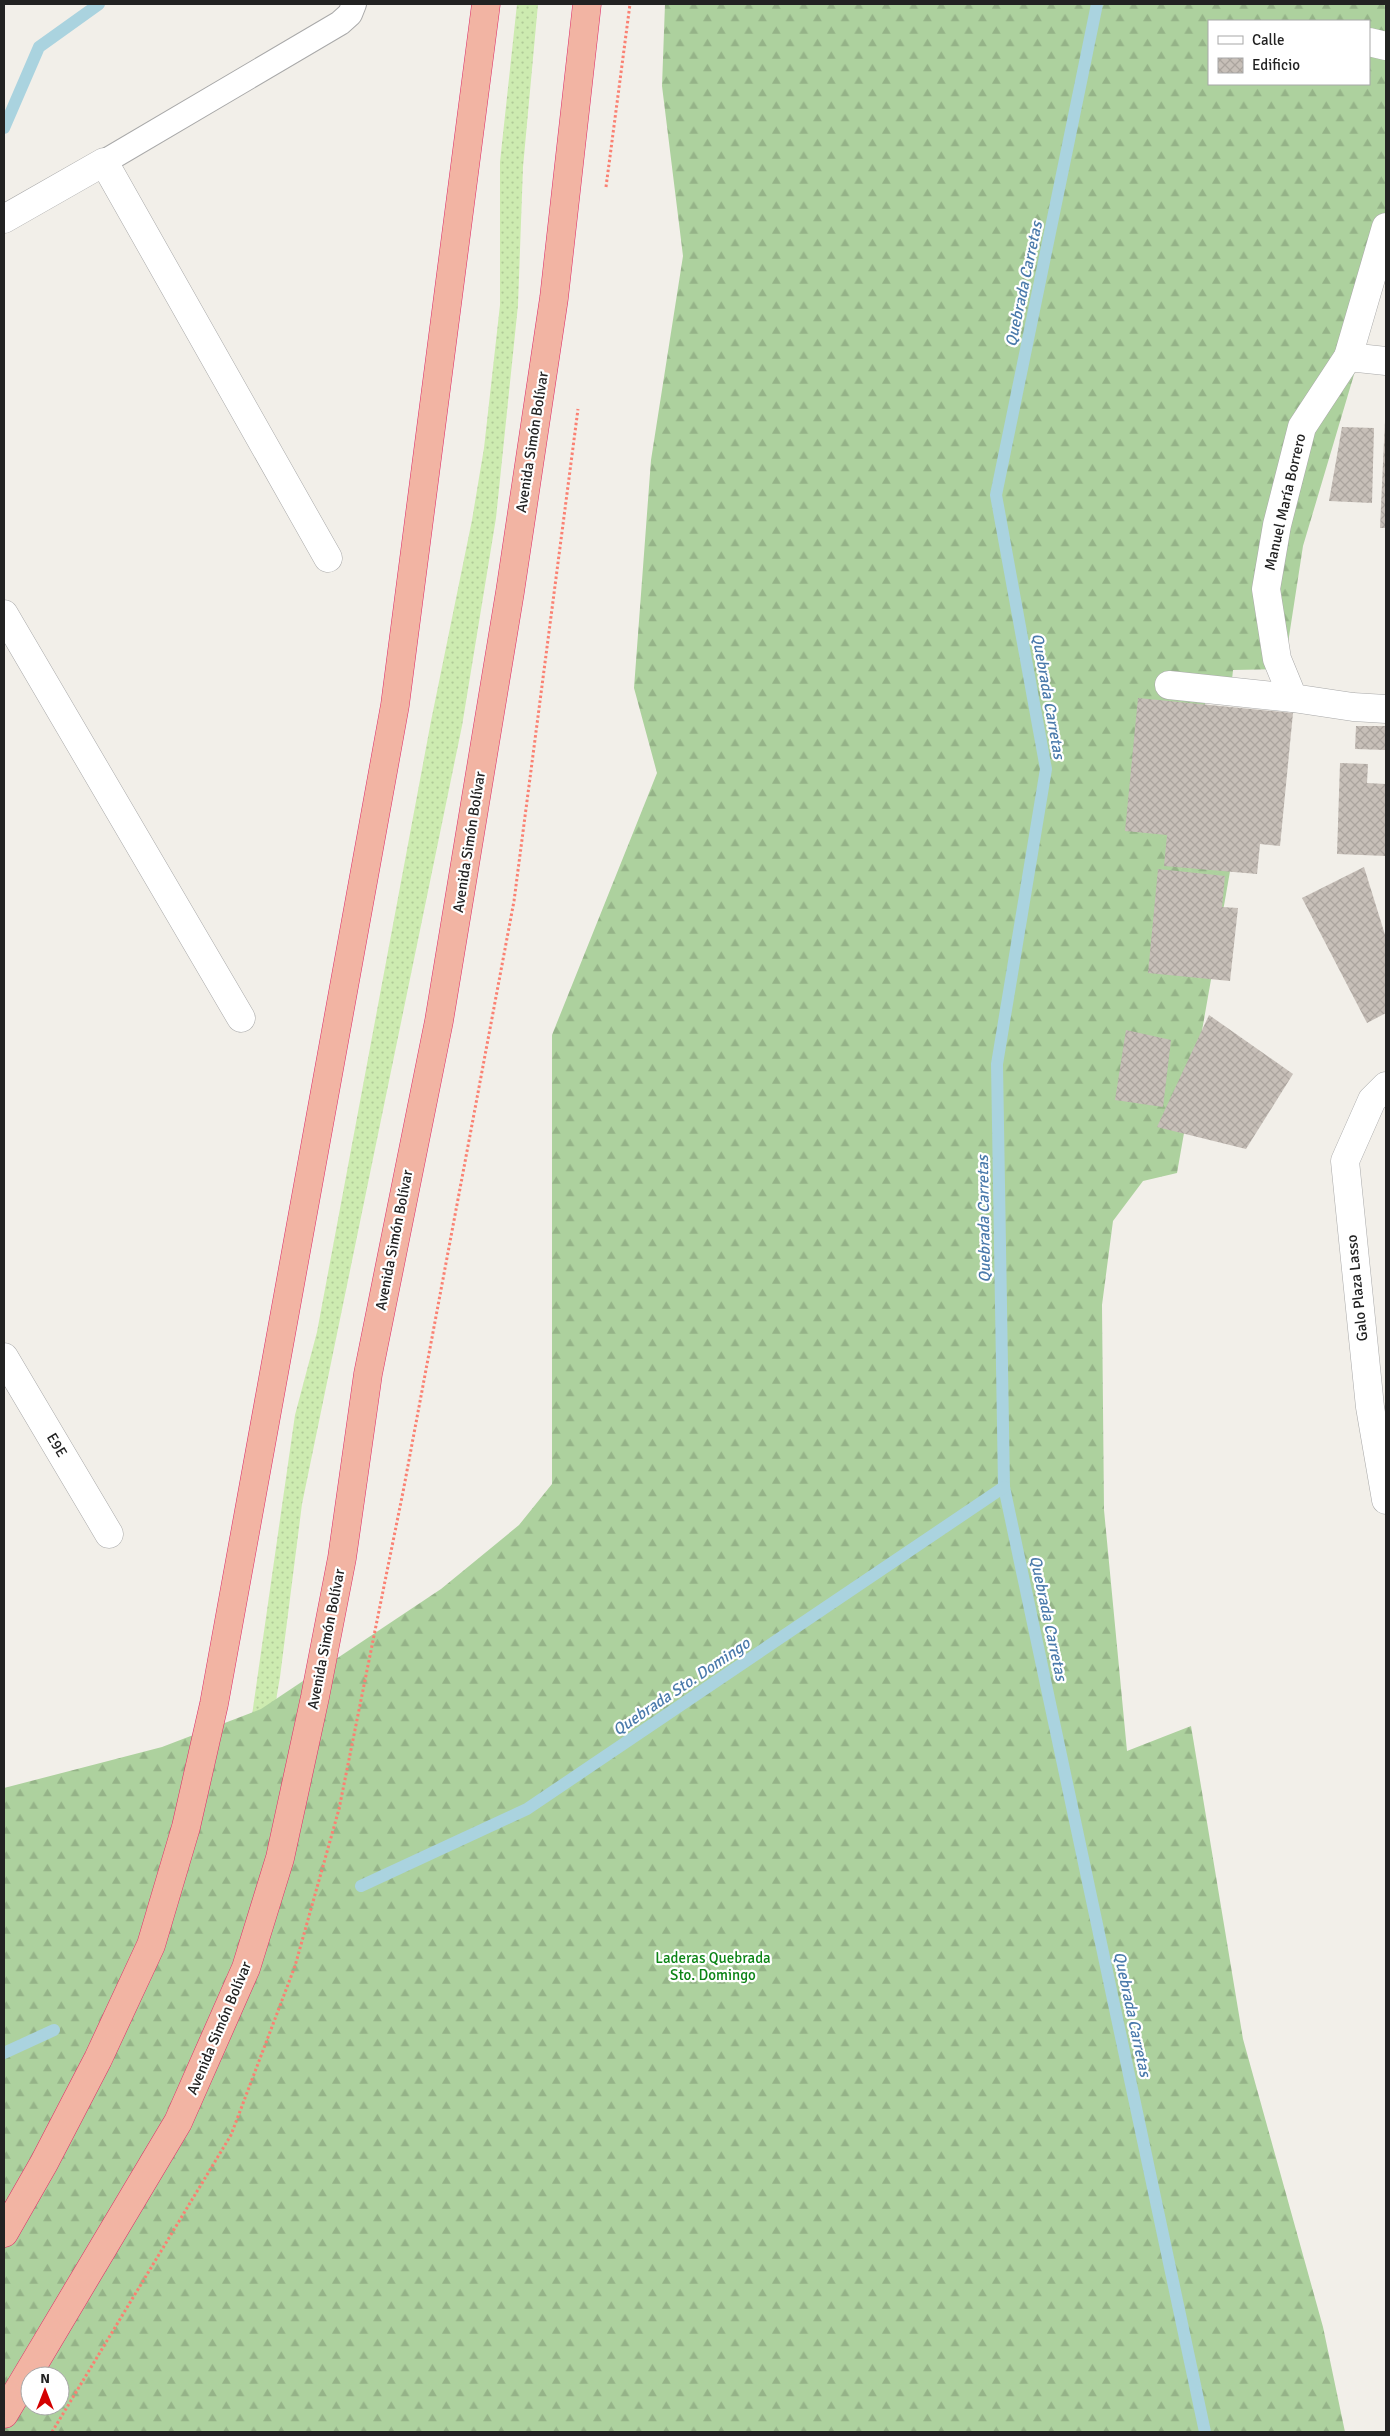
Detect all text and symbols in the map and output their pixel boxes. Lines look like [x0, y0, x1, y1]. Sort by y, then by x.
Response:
legend [1208, 20, 1370, 85]
text: Calle [1252, 31, 1285, 49]
text: Edificio [1252, 56, 1300, 74]
water label: Quebrada Carretas [1001, 218, 1047, 349]
street label: Avenida Simón Bolívar [512, 370, 552, 514]
street label: Manuel María Borrero [1260, 432, 1310, 572]
water label: Quebrada Carretas [1027, 632, 1069, 763]
street label: Avenida Simón Bolívar [449, 770, 489, 914]
water label: Quebrada Carretas [973, 1153, 995, 1283]
street label: Avenida Simón Bolívar [372, 1168, 417, 1312]
street label: Galo Plaza Lasso [1342, 1234, 1372, 1342]
street label: E9E [43, 1430, 71, 1460]
water label: Quebrada Carretas [1025, 1554, 1071, 1685]
street label: Avenida Simón Bolívar [304, 1567, 349, 1711]
water label: Quebrada Sto. Domingo [609, 1633, 754, 1740]
park label: Laderas Quebrada Sto. Domingo [655, 1949, 771, 1984]
water label: Quebrada Carretas [1109, 1950, 1155, 2081]
street label: Avenida Simón Bolívar [183, 1958, 255, 2097]
north arrow [20, 2366, 70, 2416]
text: N [40, 2370, 50, 2387]

